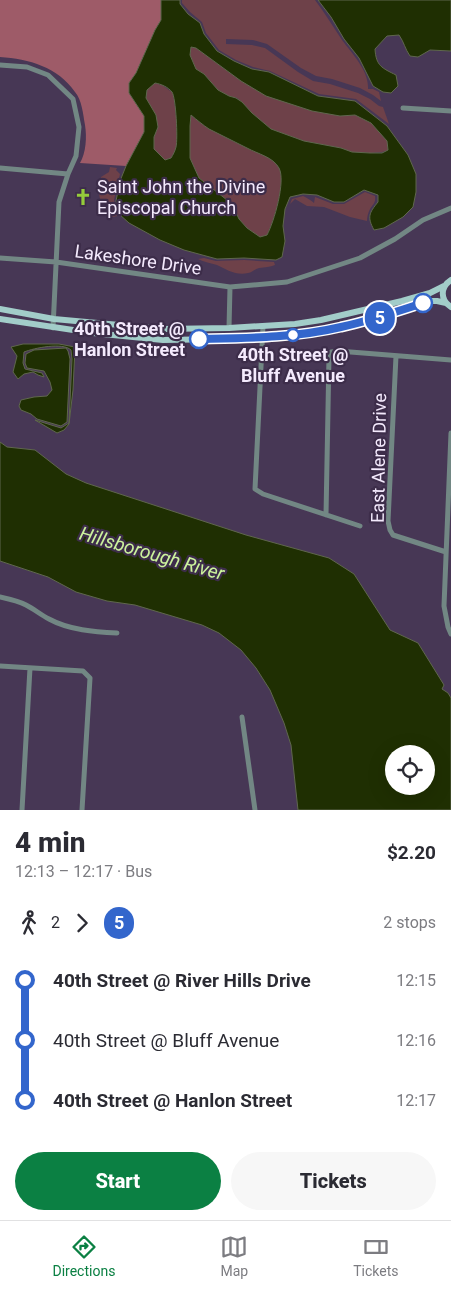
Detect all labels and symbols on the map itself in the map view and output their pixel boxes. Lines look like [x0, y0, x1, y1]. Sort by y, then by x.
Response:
place label: Saint John the Divine Episcopal Church [97, 176, 265, 218]
church icon: Saint John the Divine Episcopal Church [73, 187, 93, 207]
street label: Lakeshore Drive [73, 240, 203, 279]
unlabelled marker [413, 293, 433, 313]
line badge: 5 [364, 302, 396, 334]
place label: 40th Street @ Hanlon Street [74, 318, 185, 360]
marker: 40th Street @ Bluff Avenue [286, 328, 300, 342]
marker: 40th Street @ Hanlon Street [189, 329, 209, 349]
place label: 40th Street @ Bluff Avenue [237, 344, 349, 386]
street label: East Alene Drive [367, 393, 390, 523]
water label: Hillsborough River [77, 522, 228, 585]

